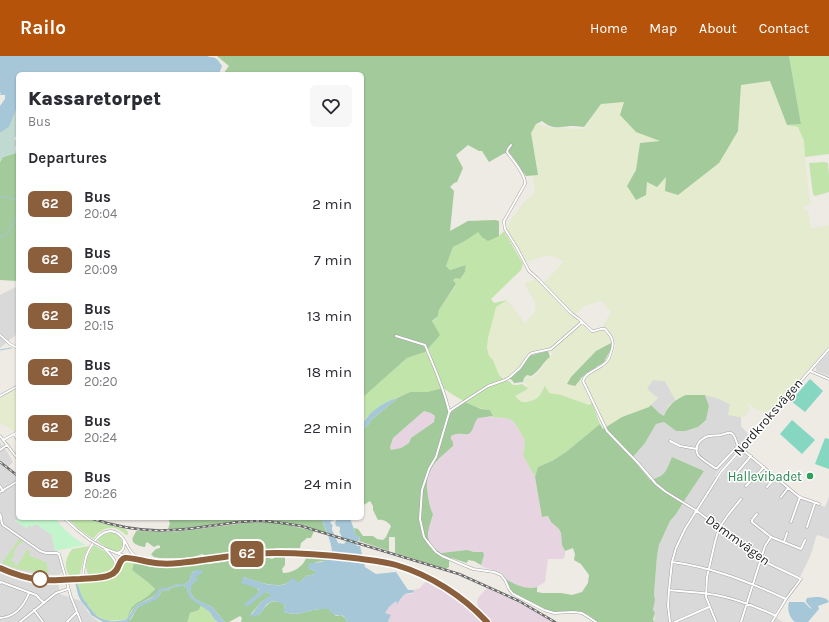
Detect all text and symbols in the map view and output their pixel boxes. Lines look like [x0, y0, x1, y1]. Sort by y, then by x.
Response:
text: Railo [20, 17, 66, 39]
text: Home [590, 20, 627, 37]
text: Map [649, 20, 677, 37]
text: About [699, 20, 737, 37]
text: Contact [759, 20, 809, 37]
button: heart [310, 85, 352, 127]
text: Kassaretorpet [28, 88, 161, 110]
text: Bus [28, 114, 51, 129]
text: Departures [28, 149, 107, 167]
text: Bus [84, 188, 111, 206]
text: 62 [42, 195, 58, 212]
text: 2 min [312, 195, 352, 213]
text: 20:04 [84, 206, 117, 221]
text: Bus [84, 244, 111, 262]
text: 62 [42, 251, 58, 268]
text: 7 min [314, 251, 352, 269]
text: 20:09 [84, 262, 118, 277]
text: Bus [84, 300, 111, 318]
text: 62 [42, 307, 58, 324]
text: 13 min [307, 307, 352, 325]
text: 20:15 [84, 318, 114, 333]
text: Bus [84, 356, 111, 374]
text: 62 [42, 363, 58, 380]
text: 18 min [307, 363, 352, 381]
text: 20:20 [84, 374, 118, 389]
street label: Nordkroksvägen [730, 375, 806, 459]
text: Bus [84, 412, 111, 430]
text: 62 [42, 419, 58, 436]
text: 22 min [303, 419, 352, 437]
text: 20:24 [84, 430, 117, 445]
text: Bus [84, 468, 111, 486]
place label: Hallevibadet [728, 469, 802, 484]
marker: Hallevibadet [805, 471, 815, 481]
text: 62 [42, 475, 58, 492]
text: 24 min [304, 475, 352, 493]
text: 20:26 [84, 486, 117, 501]
street label: Dammvägen [703, 512, 773, 568]
line badge: 62 [229, 541, 265, 567]
text: 62 [239, 545, 255, 562]
unlabelled marker [31, 570, 49, 588]

